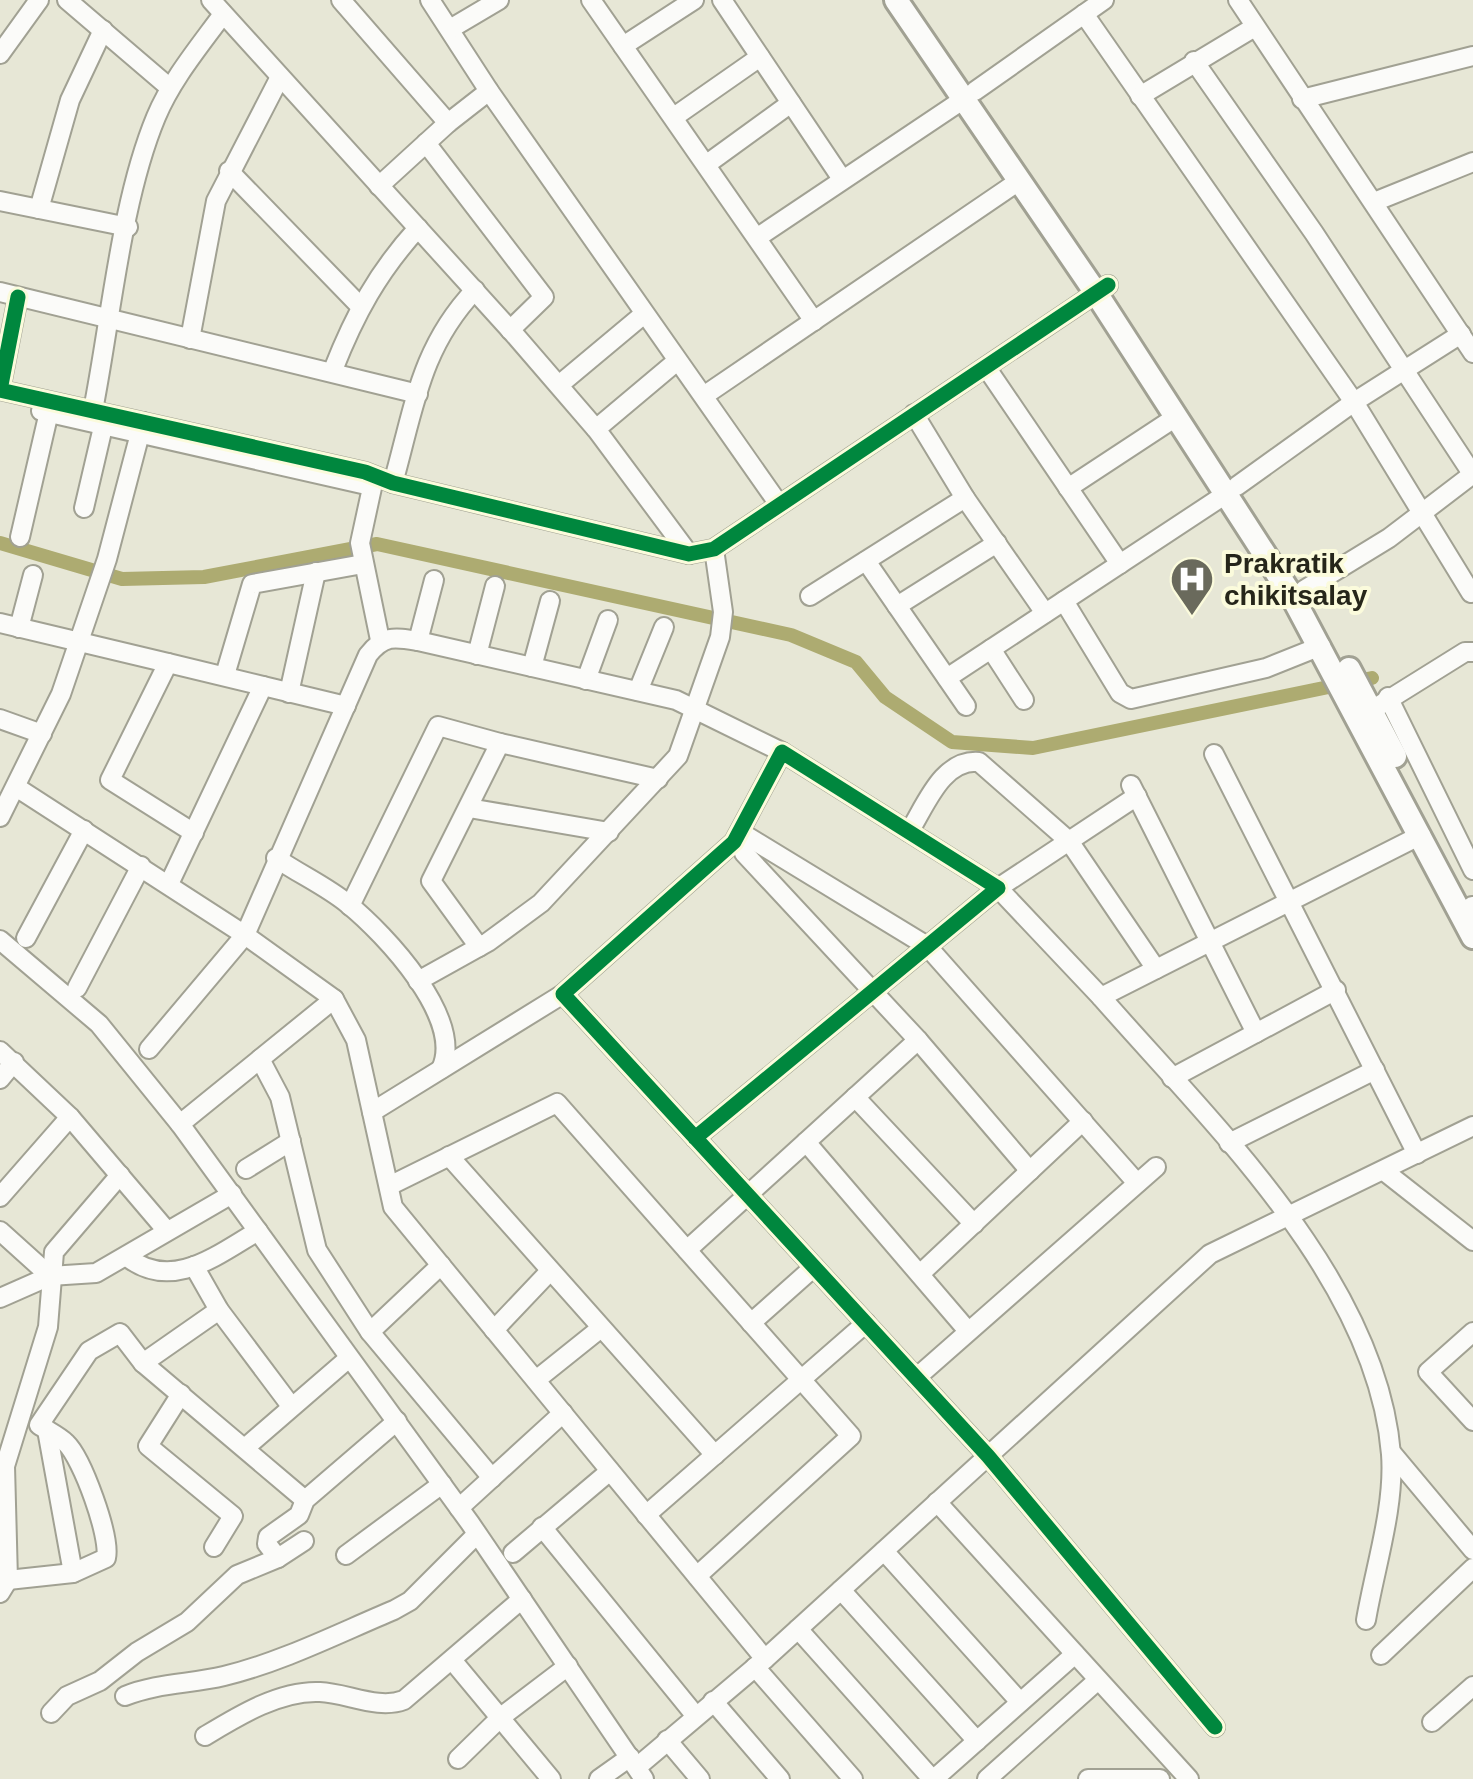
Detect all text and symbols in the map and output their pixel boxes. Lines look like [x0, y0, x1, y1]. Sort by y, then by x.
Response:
place label: Prakratik chikitsalay [1224, 548, 1368, 611]
hospital icon: Prakratik chikitsalay [1169, 556, 1215, 617]

